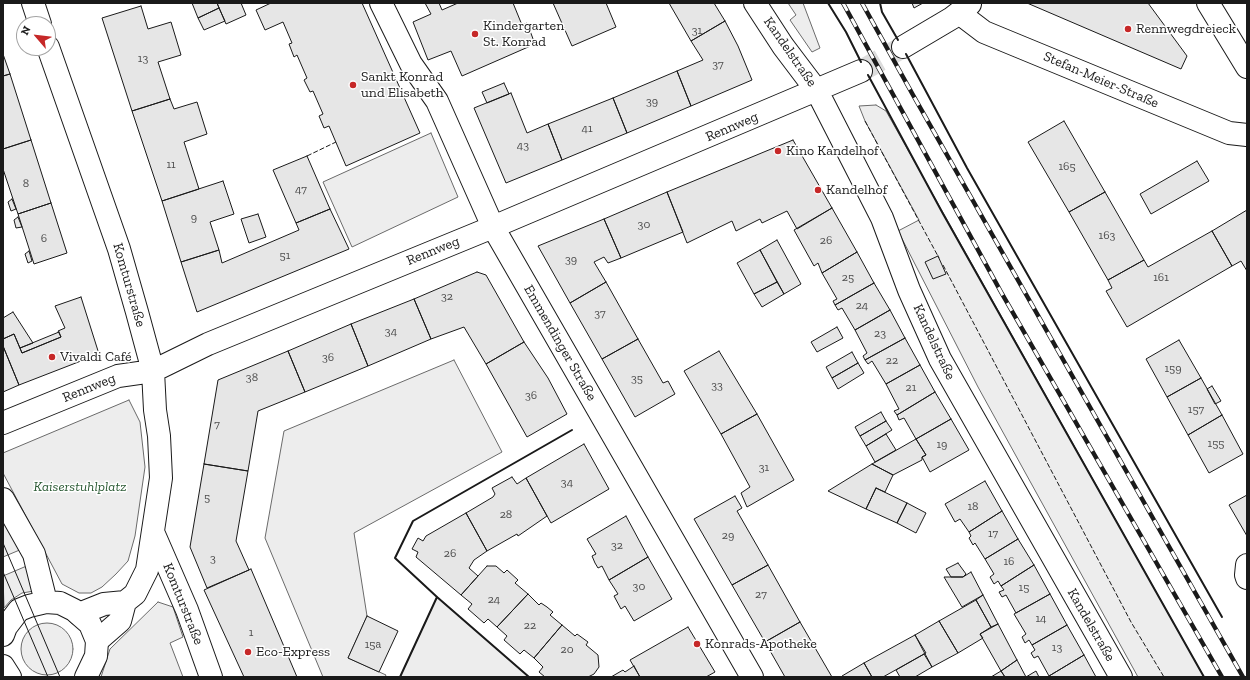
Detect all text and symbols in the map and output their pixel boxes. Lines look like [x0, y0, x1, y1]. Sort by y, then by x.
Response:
street label: Kandelstraße [760, 14, 820, 90]
north arrow [16, 16, 56, 56]
place label: Kindergarten St. Konrad [483, 18, 564, 50]
place label: Rennwegdreieck [1136, 21, 1236, 37]
text: N [18, 24, 34, 37]
house number: 31 [692, 24, 702, 38]
marker: Rennwegdreieck [1123, 24, 1133, 34]
marker: Kindergarten St. Konrad [470, 29, 480, 39]
street label: Stefan-Meier-Straße [1041, 48, 1161, 112]
house number: 13 [138, 52, 148, 66]
house number: 37 [712, 58, 724, 72]
place label: Sankt Konrad und Elisabeth [361, 69, 444, 102]
marker: Sankt Konrad und Elisabeth [348, 80, 358, 90]
house number: 39 [646, 95, 658, 109]
street label: Rennweg [703, 108, 761, 146]
house number: 41 [581, 122, 593, 136]
house number: 43 [517, 139, 529, 153]
place label: Kino Kandelhof [786, 143, 879, 159]
marker: Kino Kandelhof [773, 146, 783, 156]
house number: 11 [166, 158, 176, 172]
house number: 165 [1058, 160, 1076, 174]
house number: 8 [23, 177, 29, 191]
place label: Kandelhof [826, 182, 887, 198]
house number: 47 [295, 183, 307, 197]
marker: Kandelhof [813, 185, 823, 195]
house number: 9 [191, 211, 197, 225]
house number: 30 [638, 218, 650, 232]
house number: 163 [1099, 229, 1115, 243]
house number: 6 [41, 232, 47, 246]
street label: Rennweg [404, 233, 462, 269]
house number: 26 [820, 234, 832, 248]
street label: Komturstraße [109, 241, 149, 329]
house number: 51 [280, 249, 290, 263]
house number: 39 [565, 253, 577, 267]
house number: 25 [842, 271, 854, 285]
house number: 161 [1153, 271, 1169, 285]
street label: Emmendinger Straße [520, 282, 600, 404]
house number: 32 [441, 290, 453, 304]
house number: 24 [856, 299, 868, 313]
street label: Kandelstraße [909, 302, 959, 382]
house number: 37 [594, 307, 606, 321]
house number: 34 [385, 325, 397, 339]
house number: 23 [874, 327, 886, 341]
place label: Vivaldi Café [60, 349, 132, 365]
house number: 36 [322, 351, 334, 365]
marker: Vivaldi Café [47, 352, 57, 362]
house number: 22 [886, 354, 898, 368]
house number: 159 [1164, 362, 1182, 376]
street label: Rennweg [60, 370, 118, 406]
house number: 38 [246, 371, 258, 385]
house number: 35 [631, 372, 643, 386]
house number: 33 [711, 379, 723, 393]
house number: 21 [906, 381, 916, 395]
house number: 36 [525, 389, 537, 403]
house number: 157 [1188, 403, 1204, 417]
house number: 7 [214, 418, 220, 432]
house number: 155 [1208, 437, 1224, 451]
house number: 19 [937, 438, 947, 452]
house number: 31 [759, 461, 769, 475]
house number: 34 [561, 476, 573, 490]
park label: Kaiserstuhlplatz [33, 479, 127, 495]
house number: 5 [204, 491, 210, 505]
house number: 18 [967, 500, 979, 514]
house number: 28 [500, 508, 512, 522]
house number: 17 [988, 527, 998, 541]
house number: 29 [722, 529, 734, 543]
house number: 32 [611, 539, 623, 553]
house number: 26 [444, 547, 456, 561]
house number: 3 [210, 552, 216, 566]
house number: 16 [1004, 555, 1014, 569]
street label: Komturstraße [159, 561, 207, 647]
house number: 30 [633, 580, 645, 594]
house number: 15 [1019, 581, 1029, 595]
street label: Kandelstraße [1063, 586, 1119, 664]
house number: 27 [755, 588, 767, 602]
house number: 24 [488, 593, 500, 607]
house number: 14 [1035, 612, 1047, 626]
house number: 22 [524, 619, 536, 633]
house number: 1 [249, 626, 253, 640]
place label: Konrads-Apotheke [705, 636, 817, 652]
house number: 15a [365, 638, 381, 652]
marker: Konrads-Apotheke [692, 639, 702, 649]
house number: 13 [1052, 641, 1062, 655]
house number: 20 [560, 643, 574, 657]
place label: Eco-Express [256, 644, 330, 660]
marker: Eco-Express [243, 647, 253, 657]

